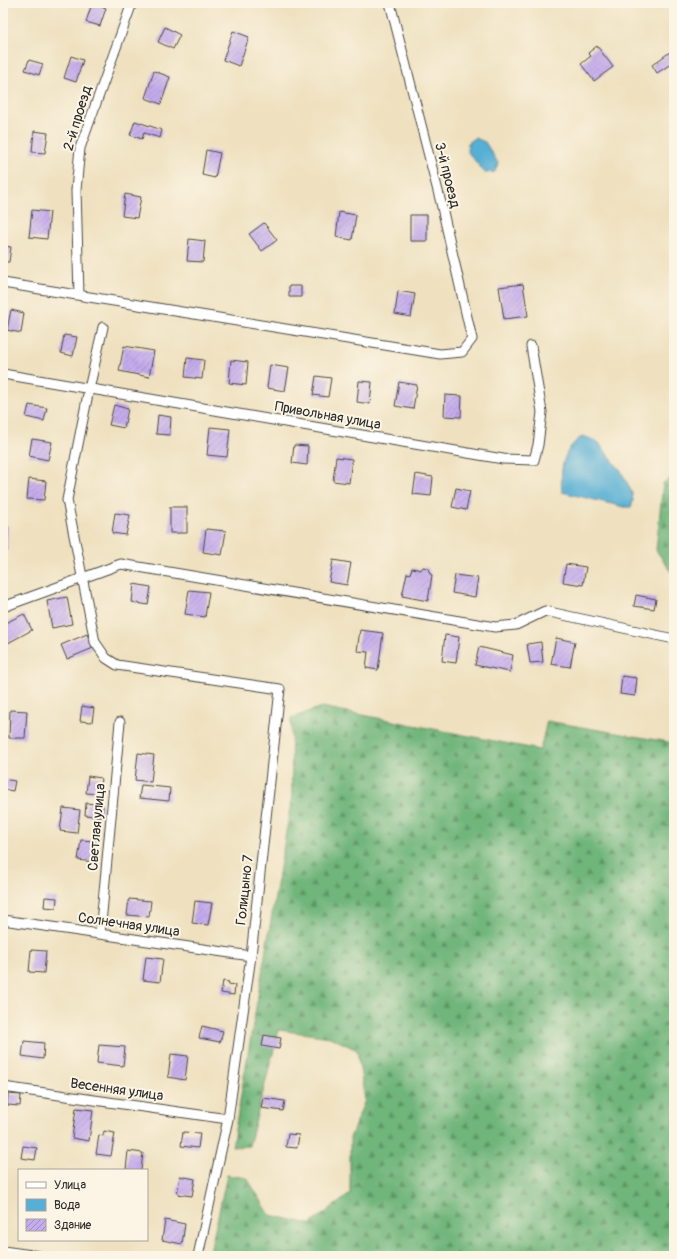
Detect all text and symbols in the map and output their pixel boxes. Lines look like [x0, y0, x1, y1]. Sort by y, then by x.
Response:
street label: 2-й проезд [60, 83, 96, 153]
street label: 3-й проезд [431, 141, 464, 210]
street label: Привольная улица [274, 398, 382, 433]
street label: Светлая улица [84, 783, 109, 872]
street label: Голицыно 7 [232, 853, 257, 926]
street label: Солнечная улица [77, 909, 181, 940]
street label: Весенняя улица [69, 1075, 165, 1104]
legend [18, 1169, 148, 1241]
text: Улица [54, 1178, 86, 1193]
text: Вода [54, 1198, 80, 1213]
text: Здание [54, 1218, 91, 1233]

